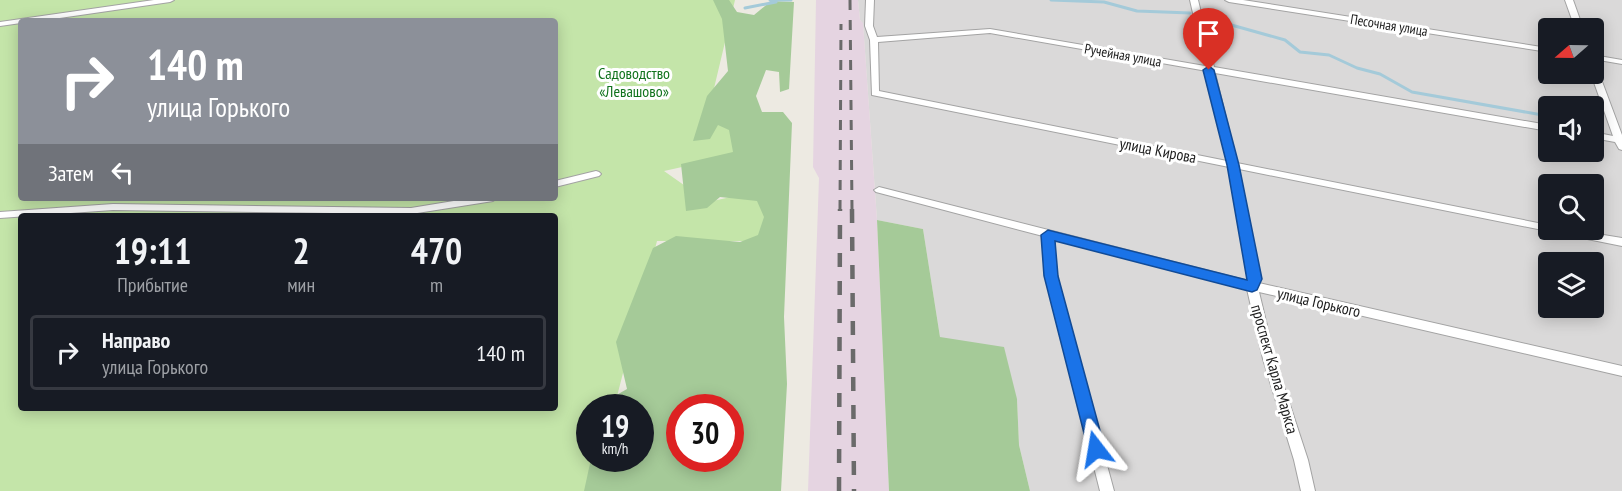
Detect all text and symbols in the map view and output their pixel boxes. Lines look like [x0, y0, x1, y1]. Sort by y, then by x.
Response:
pin [1183, 8, 1234, 70]
street label: Песочная улица [1349, 10, 1429, 40]
icon: arrive [1192, 17, 1225, 50]
north arrow [1538, 18, 1604, 84]
map controls [1538, 18, 1604, 318]
text: 140 m [147, 37, 244, 92]
street label: Ручейная улица [1083, 39, 1163, 71]
icon: right [48, 42, 126, 120]
park label: Садоводство «Левашово» [598, 63, 670, 101]
text: улица Горького [147, 90, 290, 124]
button: sound [1538, 96, 1604, 162]
street label: улица Кирова [1118, 133, 1198, 167]
icon: left [106, 156, 139, 189]
text: Затем [48, 159, 94, 187]
button: search [1538, 174, 1604, 240]
text: 19:11 [114, 227, 192, 274]
text: 2 [293, 227, 310, 274]
text: 470 [411, 227, 462, 274]
button: layers [1538, 252, 1604, 318]
text: Прибытие [117, 272, 188, 298]
text: мин [287, 272, 315, 298]
text: m [430, 272, 443, 298]
street label: улица Горького [1275, 283, 1363, 321]
street label: проспект Карла Маркса [1247, 302, 1303, 436]
text: Направо [102, 326, 170, 354]
icon: right [51, 336, 84, 369]
text: 140 m [476, 339, 525, 367]
text: улица Горького [102, 354, 208, 380]
speed limit sign: 30 [666, 394, 744, 472]
text: 19 [601, 406, 629, 445]
position arrow [1064, 417, 1128, 481]
text: km/h [602, 439, 628, 458]

